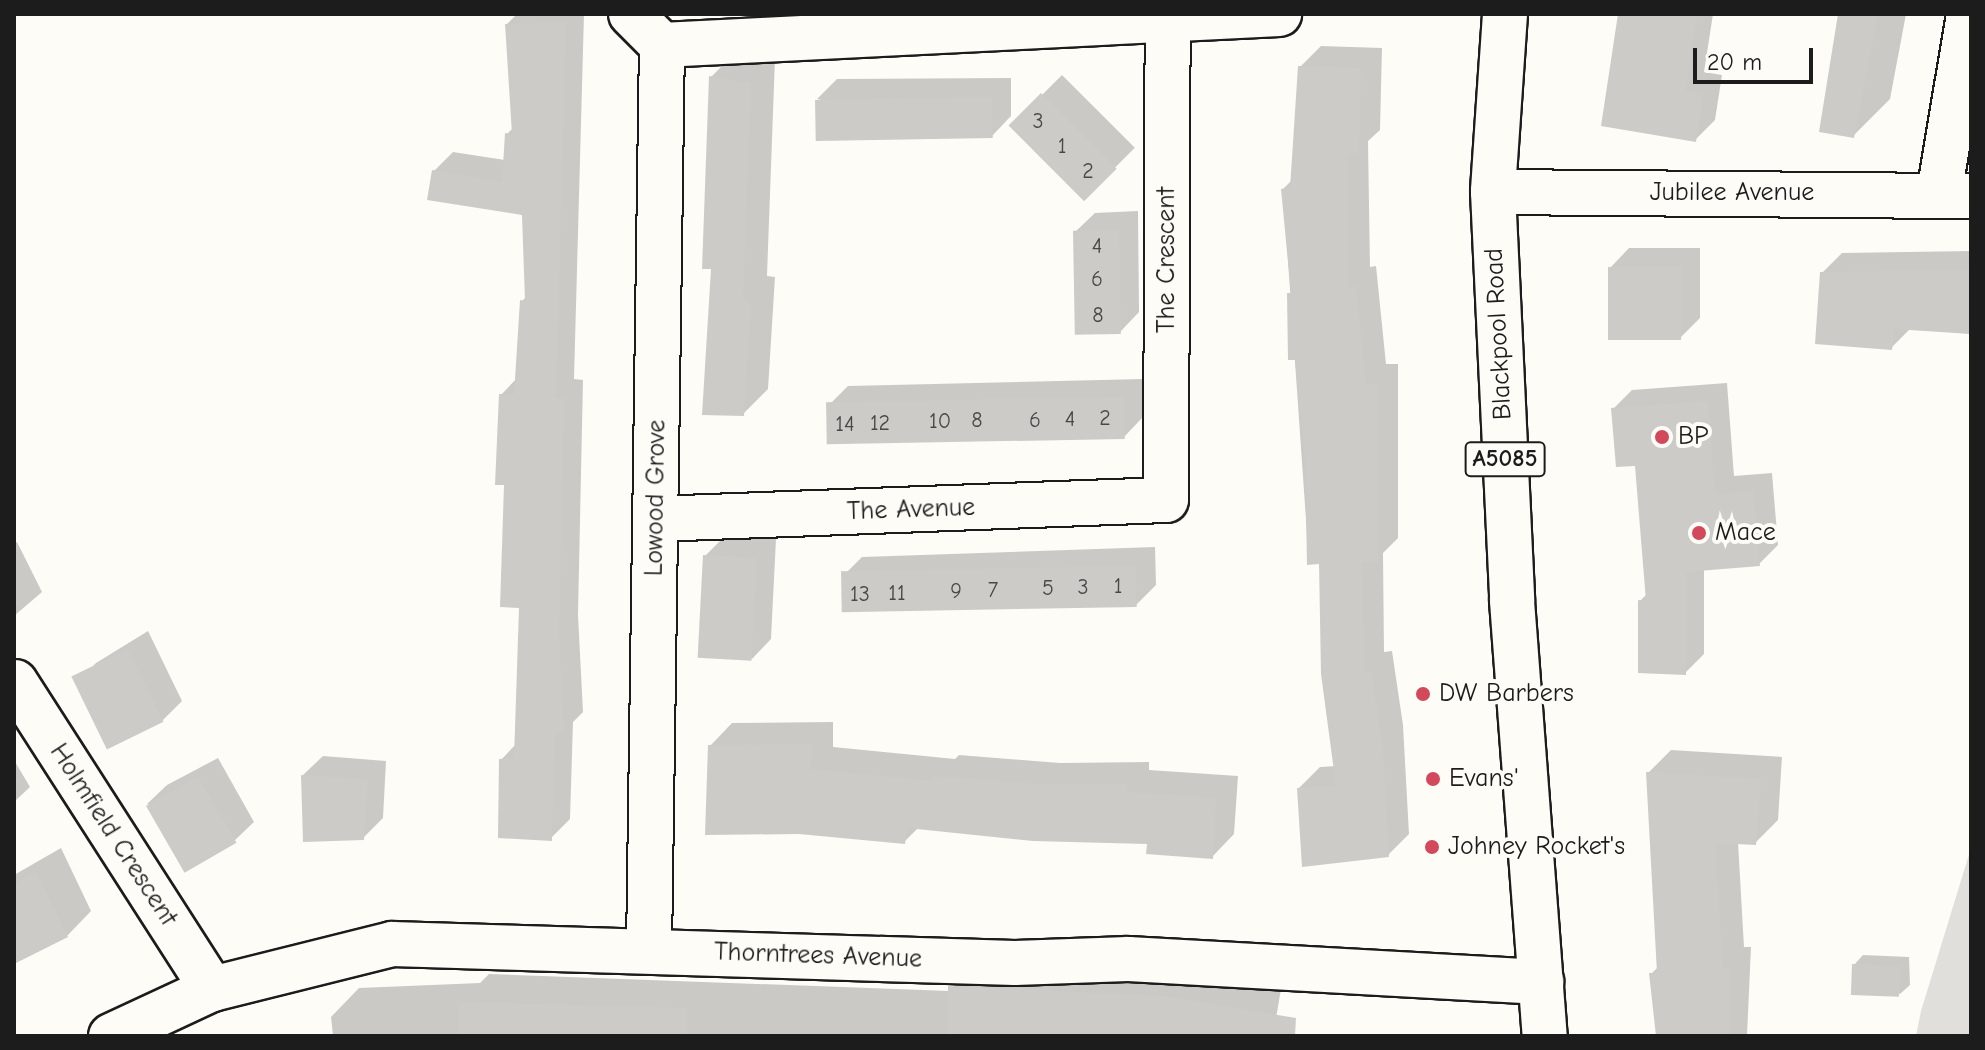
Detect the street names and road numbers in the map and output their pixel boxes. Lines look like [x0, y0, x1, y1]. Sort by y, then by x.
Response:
street label: Jubilee Avenue [1650, 177, 1814, 209]
street label: The Crescent [1151, 187, 1183, 333]
street label: Blackpool Road [1479, 247, 1519, 421]
street label: Lowood Grove [639, 419, 673, 577]
road number: A5085 [1463, 439, 1547, 479]
street label: The Avenue [846, 492, 976, 528]
street label: Holmfield Crescent [42, 738, 184, 932]
street label: Thorntrees Avenue [714, 937, 922, 975]

